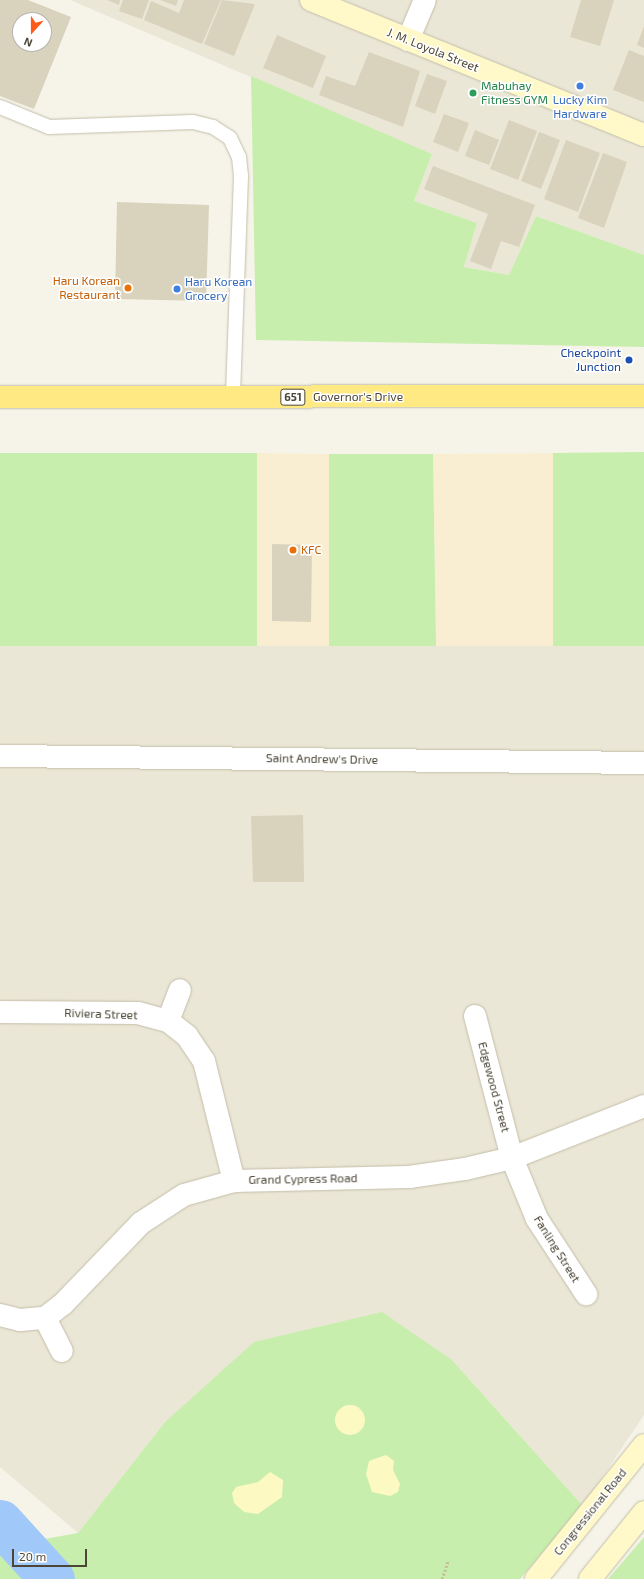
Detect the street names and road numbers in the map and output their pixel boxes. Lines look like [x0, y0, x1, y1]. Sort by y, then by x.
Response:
street label: J. M. Loyola Street [385, 25, 481, 75]
road number: 651 [280, 388, 306, 406]
street label: Governor's Drive [313, 390, 403, 404]
street label: Saint Andrew's Drive [266, 751, 378, 767]
street label: Riviera Street [64, 1006, 138, 1022]
street label: Edgewood Street [475, 1040, 513, 1134]
street label: Grand Cypress Road [248, 1171, 358, 1187]
street label: Fanling Street [531, 1213, 583, 1285]
street label: Congressional Road [550, 1466, 630, 1558]

